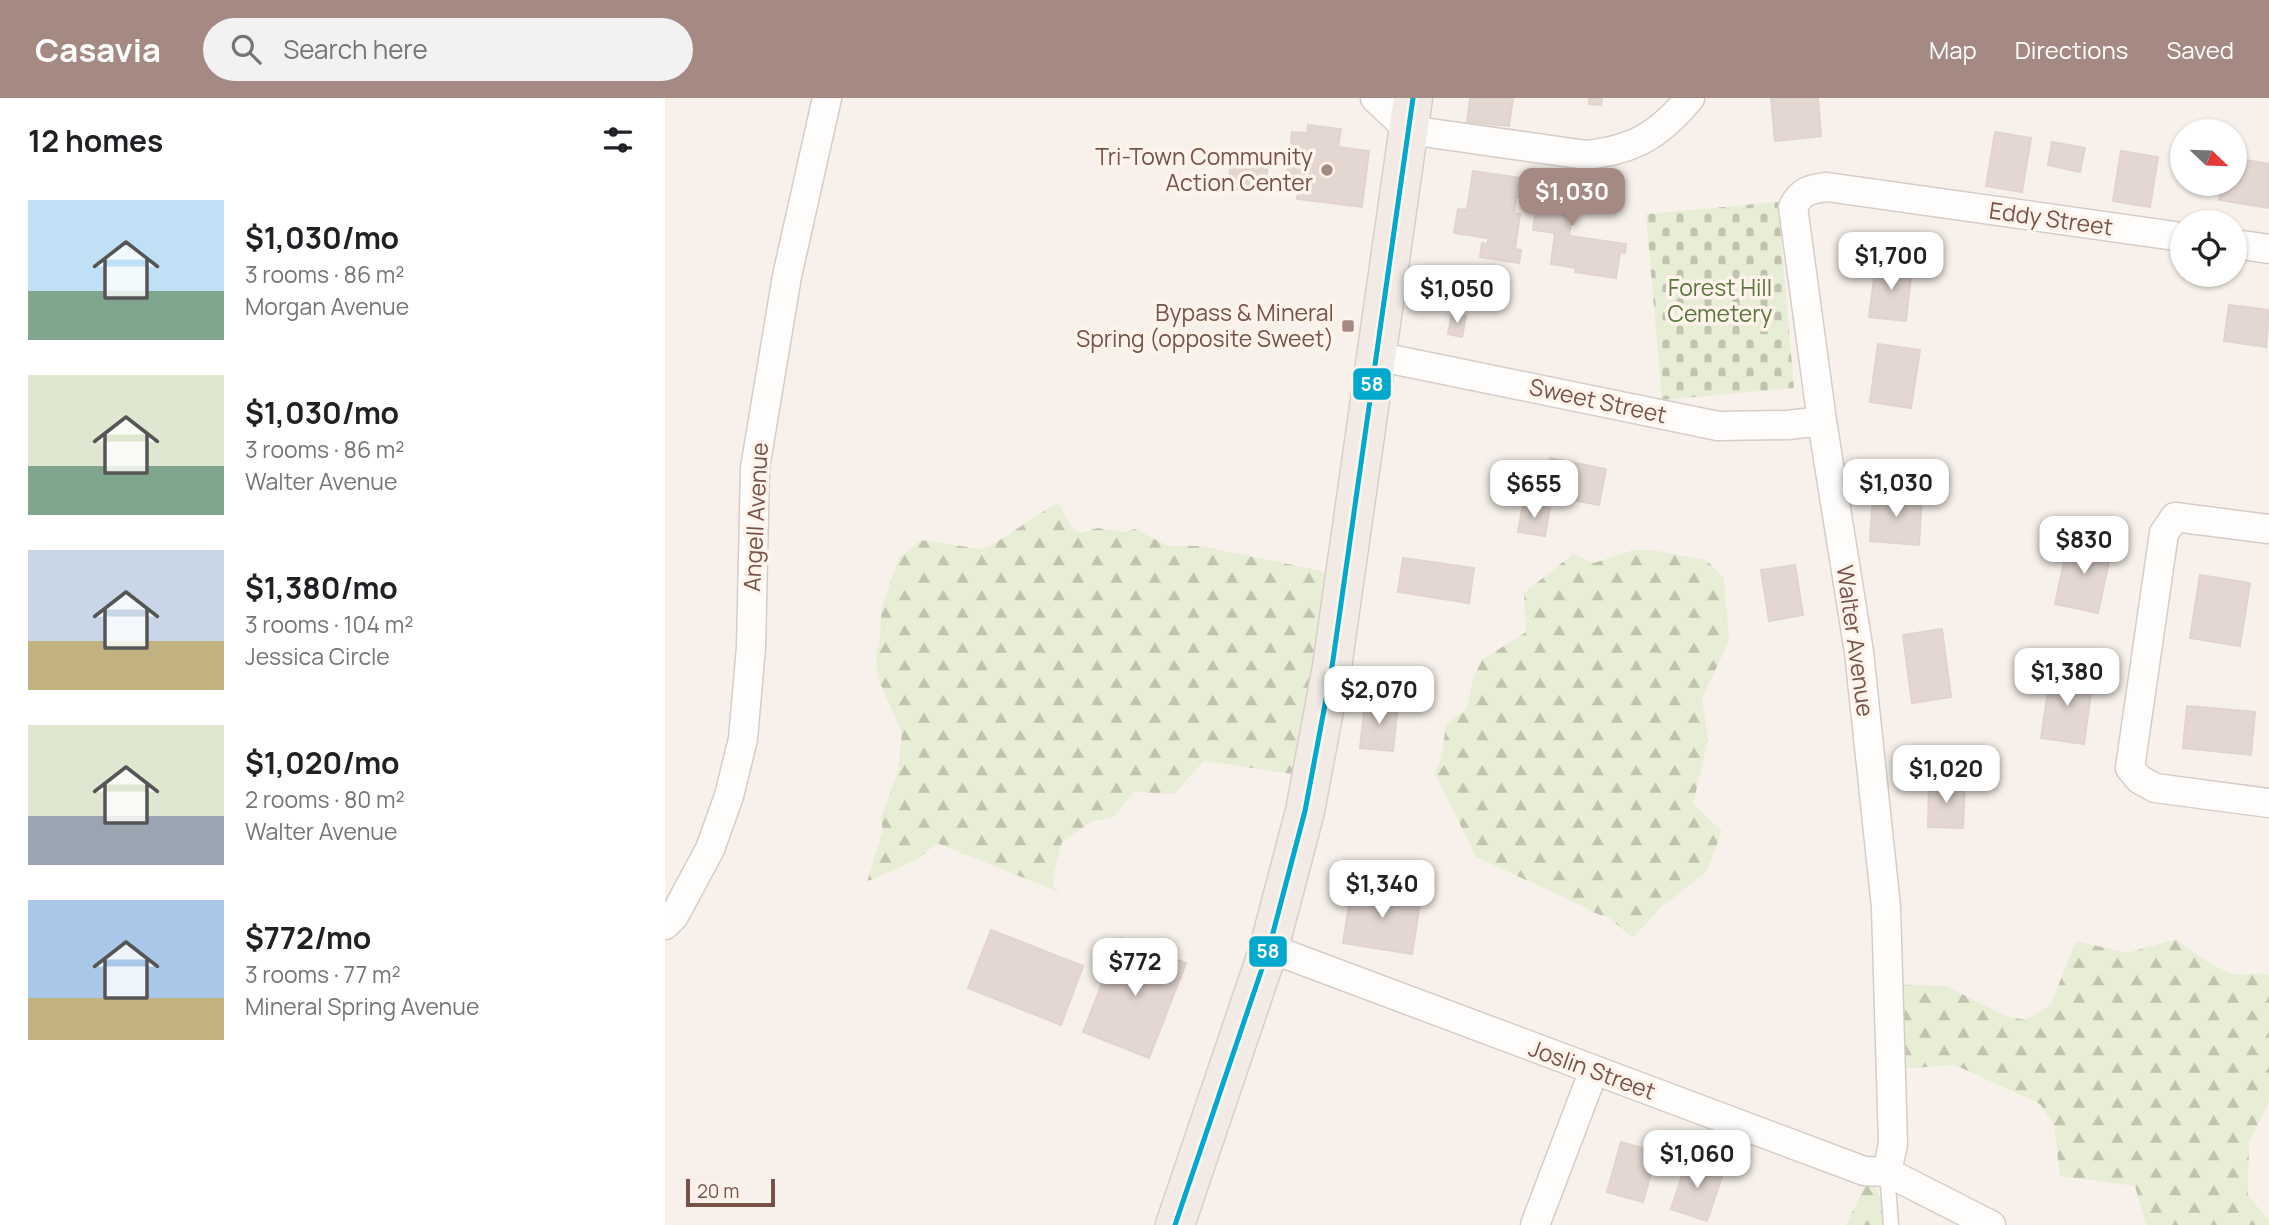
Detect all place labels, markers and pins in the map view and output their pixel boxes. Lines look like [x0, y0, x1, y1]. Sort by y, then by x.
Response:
place label: Tri-Town Community Action Center [1095, 140, 1313, 198]
marker: Tri-Town Community Action Center [1319, 162, 1335, 178]
pin: $1,030 [1515, 169, 1629, 228]
pin: $1,700 [1834, 232, 1948, 292]
pin: $1,050 [1400, 266, 1514, 325]
place label: Bypass & Mineral Spring (opposite Sweet) [1076, 296, 1334, 354]
marker: Bypass & Mineral Spring (opposite Sweet) [1340, 318, 1356, 334]
pin: $655 [1493, 460, 1575, 520]
pin: $1,030 [1839, 460, 1953, 519]
pin: $830 [2043, 517, 2125, 576]
pin: $1,380 [2010, 648, 2124, 708]
pin: $2,070 [1322, 666, 1436, 726]
pin: $1,020 [1889, 746, 2003, 805]
pin: $1,340 [1325, 860, 1439, 920]
pin: $772 [1094, 939, 1176, 998]
pin: $1,060 [1640, 1130, 1754, 1190]

